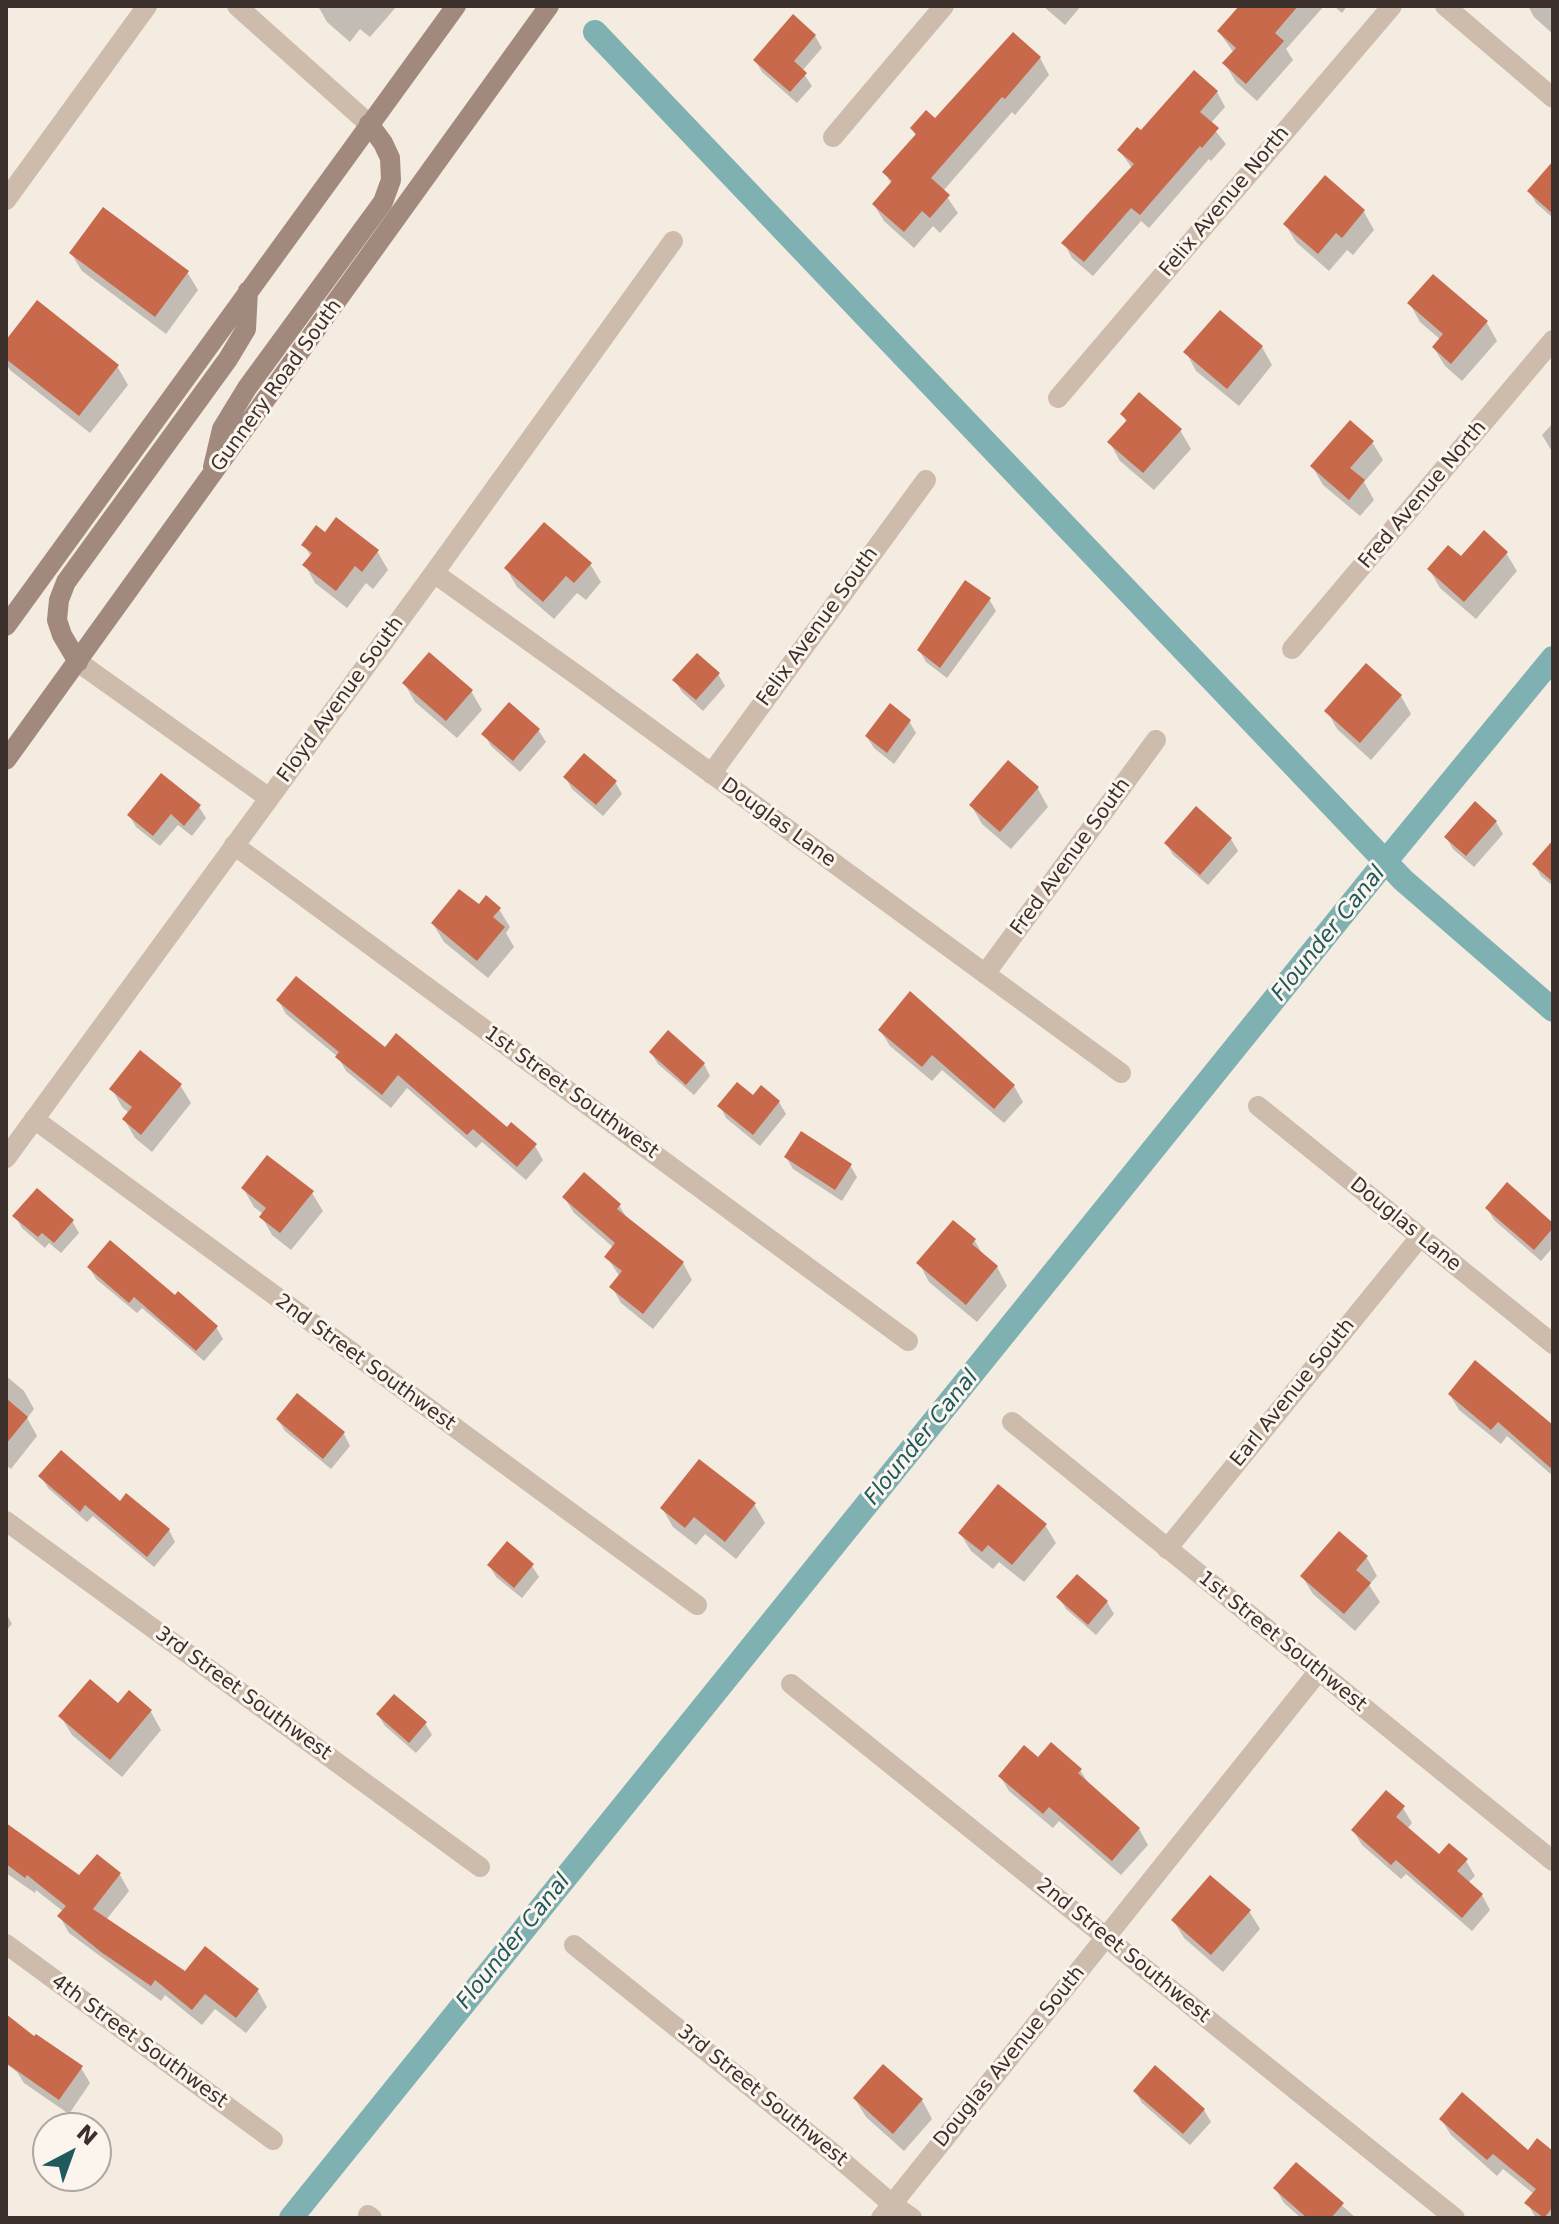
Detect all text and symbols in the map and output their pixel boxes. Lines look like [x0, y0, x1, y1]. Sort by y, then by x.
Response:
street label: Felix Avenue North [1155, 122, 1295, 282]
street label: Gunnery Road South [206, 295, 348, 477]
street label: Fred Avenue North [1354, 416, 1492, 574]
street label: Felix Avenue South [752, 543, 884, 711]
street label: Floyd Avenue South [273, 612, 409, 788]
street label: Douglas Lane [716, 773, 840, 873]
street label: Fred Avenue South [1006, 774, 1136, 940]
water label: Flounder Canal [1266, 861, 1392, 1007]
street label: 1st Street Southwest [479, 1022, 663, 1164]
street label: Douglas Lane [1345, 1173, 1465, 1277]
street label: 2nd Street Southwest [270, 1290, 460, 1436]
street label: Earl Avenue South [1226, 1314, 1360, 1472]
water label: Flounder Canal [859, 1365, 985, 1511]
street label: 1st Street Southwest [1193, 1567, 1371, 1717]
street label: 3rd Street Southwest [150, 1622, 336, 1766]
water label: Flounder Canal [451, 1869, 577, 2015]
street label: 2nd Street Southwest [1031, 1874, 1215, 2028]
street label: Douglas Avenue South [929, 1961, 1091, 2153]
street label: 4th Street Southwest [46, 1970, 232, 2114]
street label: 3rd Street Southwest [672, 2020, 852, 2172]
north arrow [32, 2112, 112, 2192]
text: N [72, 2120, 102, 2150]

